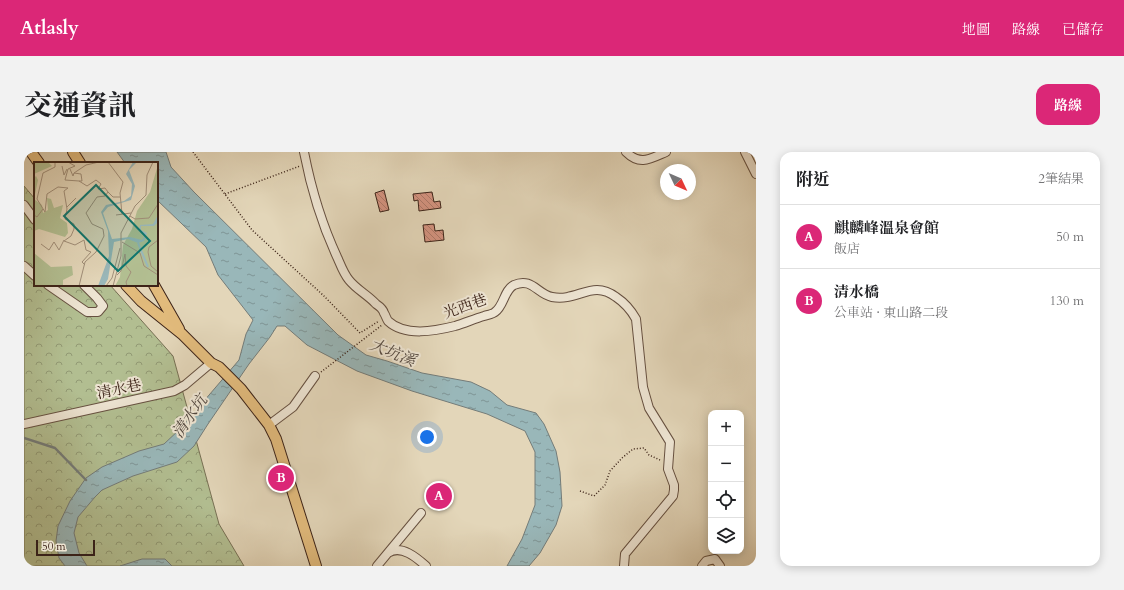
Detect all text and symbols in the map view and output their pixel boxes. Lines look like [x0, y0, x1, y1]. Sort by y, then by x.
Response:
text: Atlasly [20, 15, 79, 41]
text: 地圖 [962, 20, 990, 39]
text: 路線 [1012, 20, 1040, 39]
text: 已儲存 [1062, 20, 1104, 39]
button: 路線 [1036, 84, 1100, 125]
text: 交通資訊 [24, 87, 136, 125]
inset map [34, 162, 158, 286]
north arrow [660, 164, 696, 200]
text: 附近 [796, 168, 830, 191]
text: 2筆結果 [1038, 170, 1084, 188]
text: 麒麟峰溫泉會館 [834, 218, 939, 238]
text: A [804, 228, 814, 246]
text: 50 m [1056, 228, 1084, 246]
text: 飯店 [834, 240, 860, 258]
text: 清水橋 [834, 282, 879, 302]
street label: 光西巷 [440, 289, 490, 323]
text: B [804, 292, 814, 310]
text: 130 m [1050, 292, 1084, 310]
text: 公車站 · 東山路二段 [834, 304, 948, 322]
water label: 大坑溪 [366, 334, 421, 373]
street label: 清水巷 [95, 375, 143, 403]
water label: 清水坑 [167, 389, 214, 443]
map controls [708, 410, 744, 554]
button: + [708, 410, 744, 446]
your location [417, 427, 437, 447]
button: − [708, 446, 744, 482]
pin: B [268, 463, 294, 493]
pin: A [426, 481, 452, 511]
button: locate [708, 482, 744, 518]
button: layers [708, 518, 744, 554]
scale bar [36, 538, 95, 557]
text: 50 m [42, 539, 66, 554]

